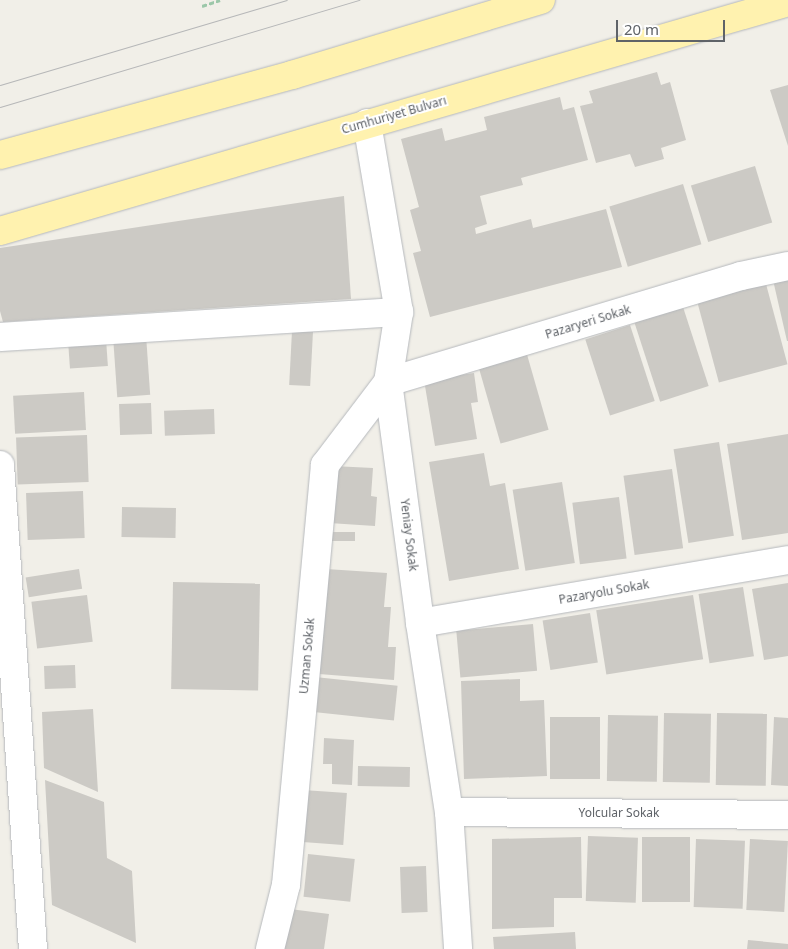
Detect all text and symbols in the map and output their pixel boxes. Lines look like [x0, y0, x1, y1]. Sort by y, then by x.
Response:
scale bar [618, 10, 727, 42]
text: 20 m [624, 19, 659, 39]
street label: Cumhuriyet Bulvarı [340, 93, 448, 137]
street label: Pazaryeri Sokak [543, 302, 633, 342]
street label: Yeniay Sokak [397, 498, 421, 572]
street label: Pazaryolu Sokak [558, 577, 650, 607]
street label: Uzman Sokak [297, 617, 317, 695]
street label: Yolcular Sokak [578, 806, 660, 820]

